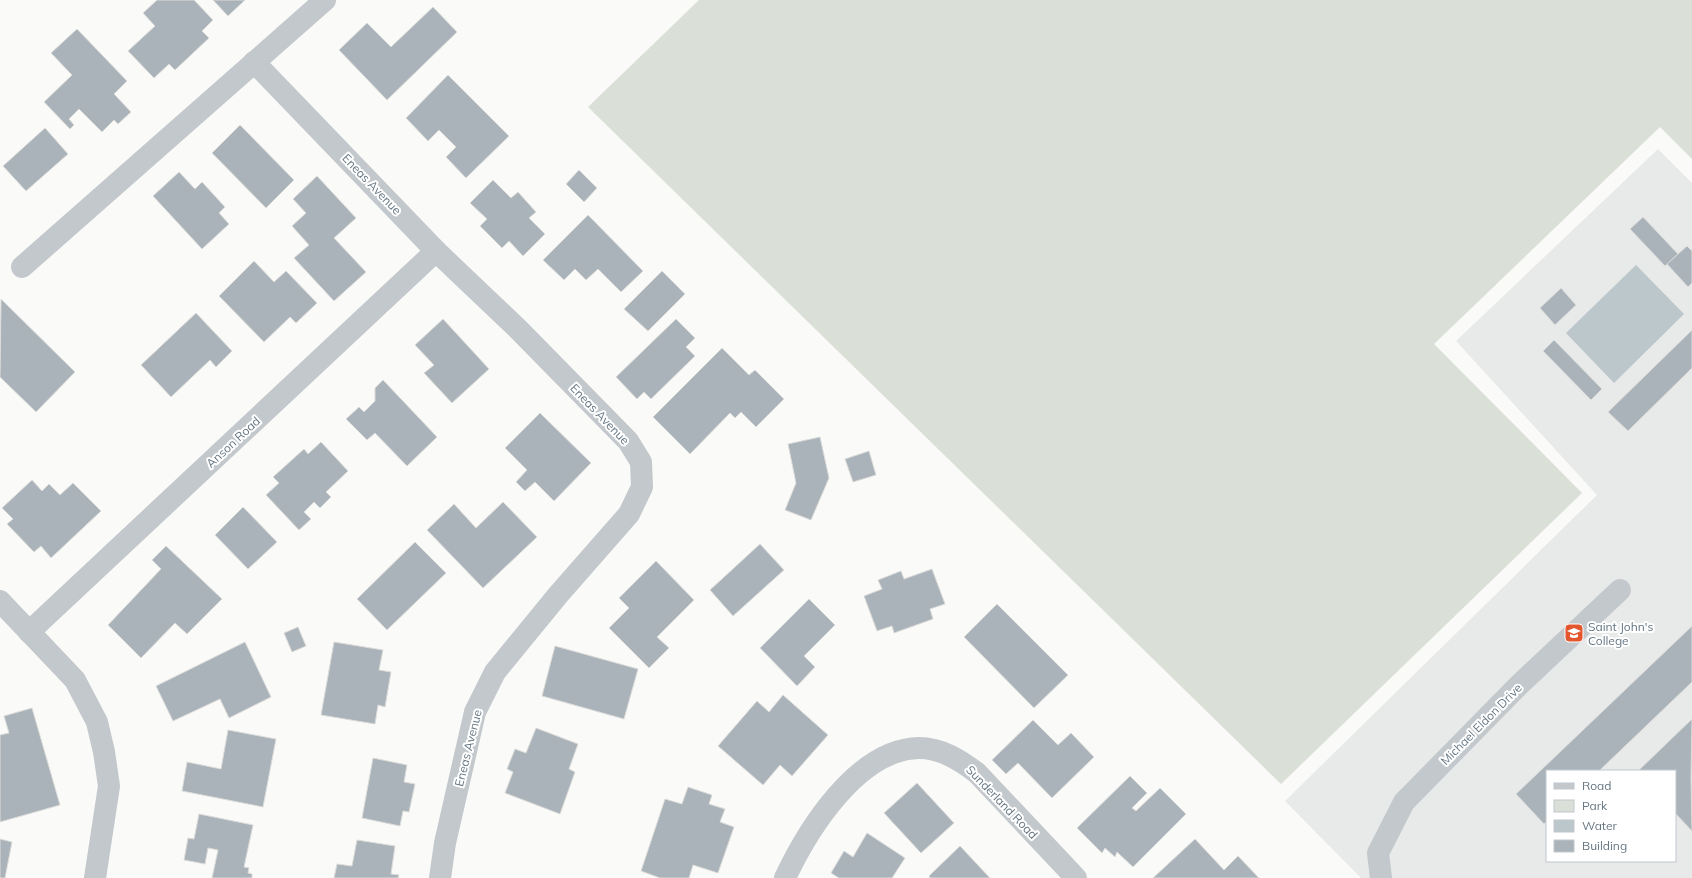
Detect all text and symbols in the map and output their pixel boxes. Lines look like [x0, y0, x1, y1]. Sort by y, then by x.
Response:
street label: Eneas Avenue [339, 150, 405, 218]
street label: Eneas Avenue [567, 380, 633, 448]
street label: Anson Road [203, 413, 263, 471]
place label: Saint John's College [1588, 619, 1653, 648]
school or university icon: Saint John's College [1563, 622, 1585, 644]
street label: Michael Eldon Drive [1437, 680, 1525, 768]
street label: Eneas Avenue [451, 708, 485, 788]
street label: Sunderland Road [963, 762, 1041, 842]
legend [1546, 770, 1676, 862]
text: Road [1582, 778, 1611, 793]
text: Park [1582, 798, 1608, 813]
text: Water [1582, 818, 1618, 833]
text: Building [1582, 838, 1627, 853]

